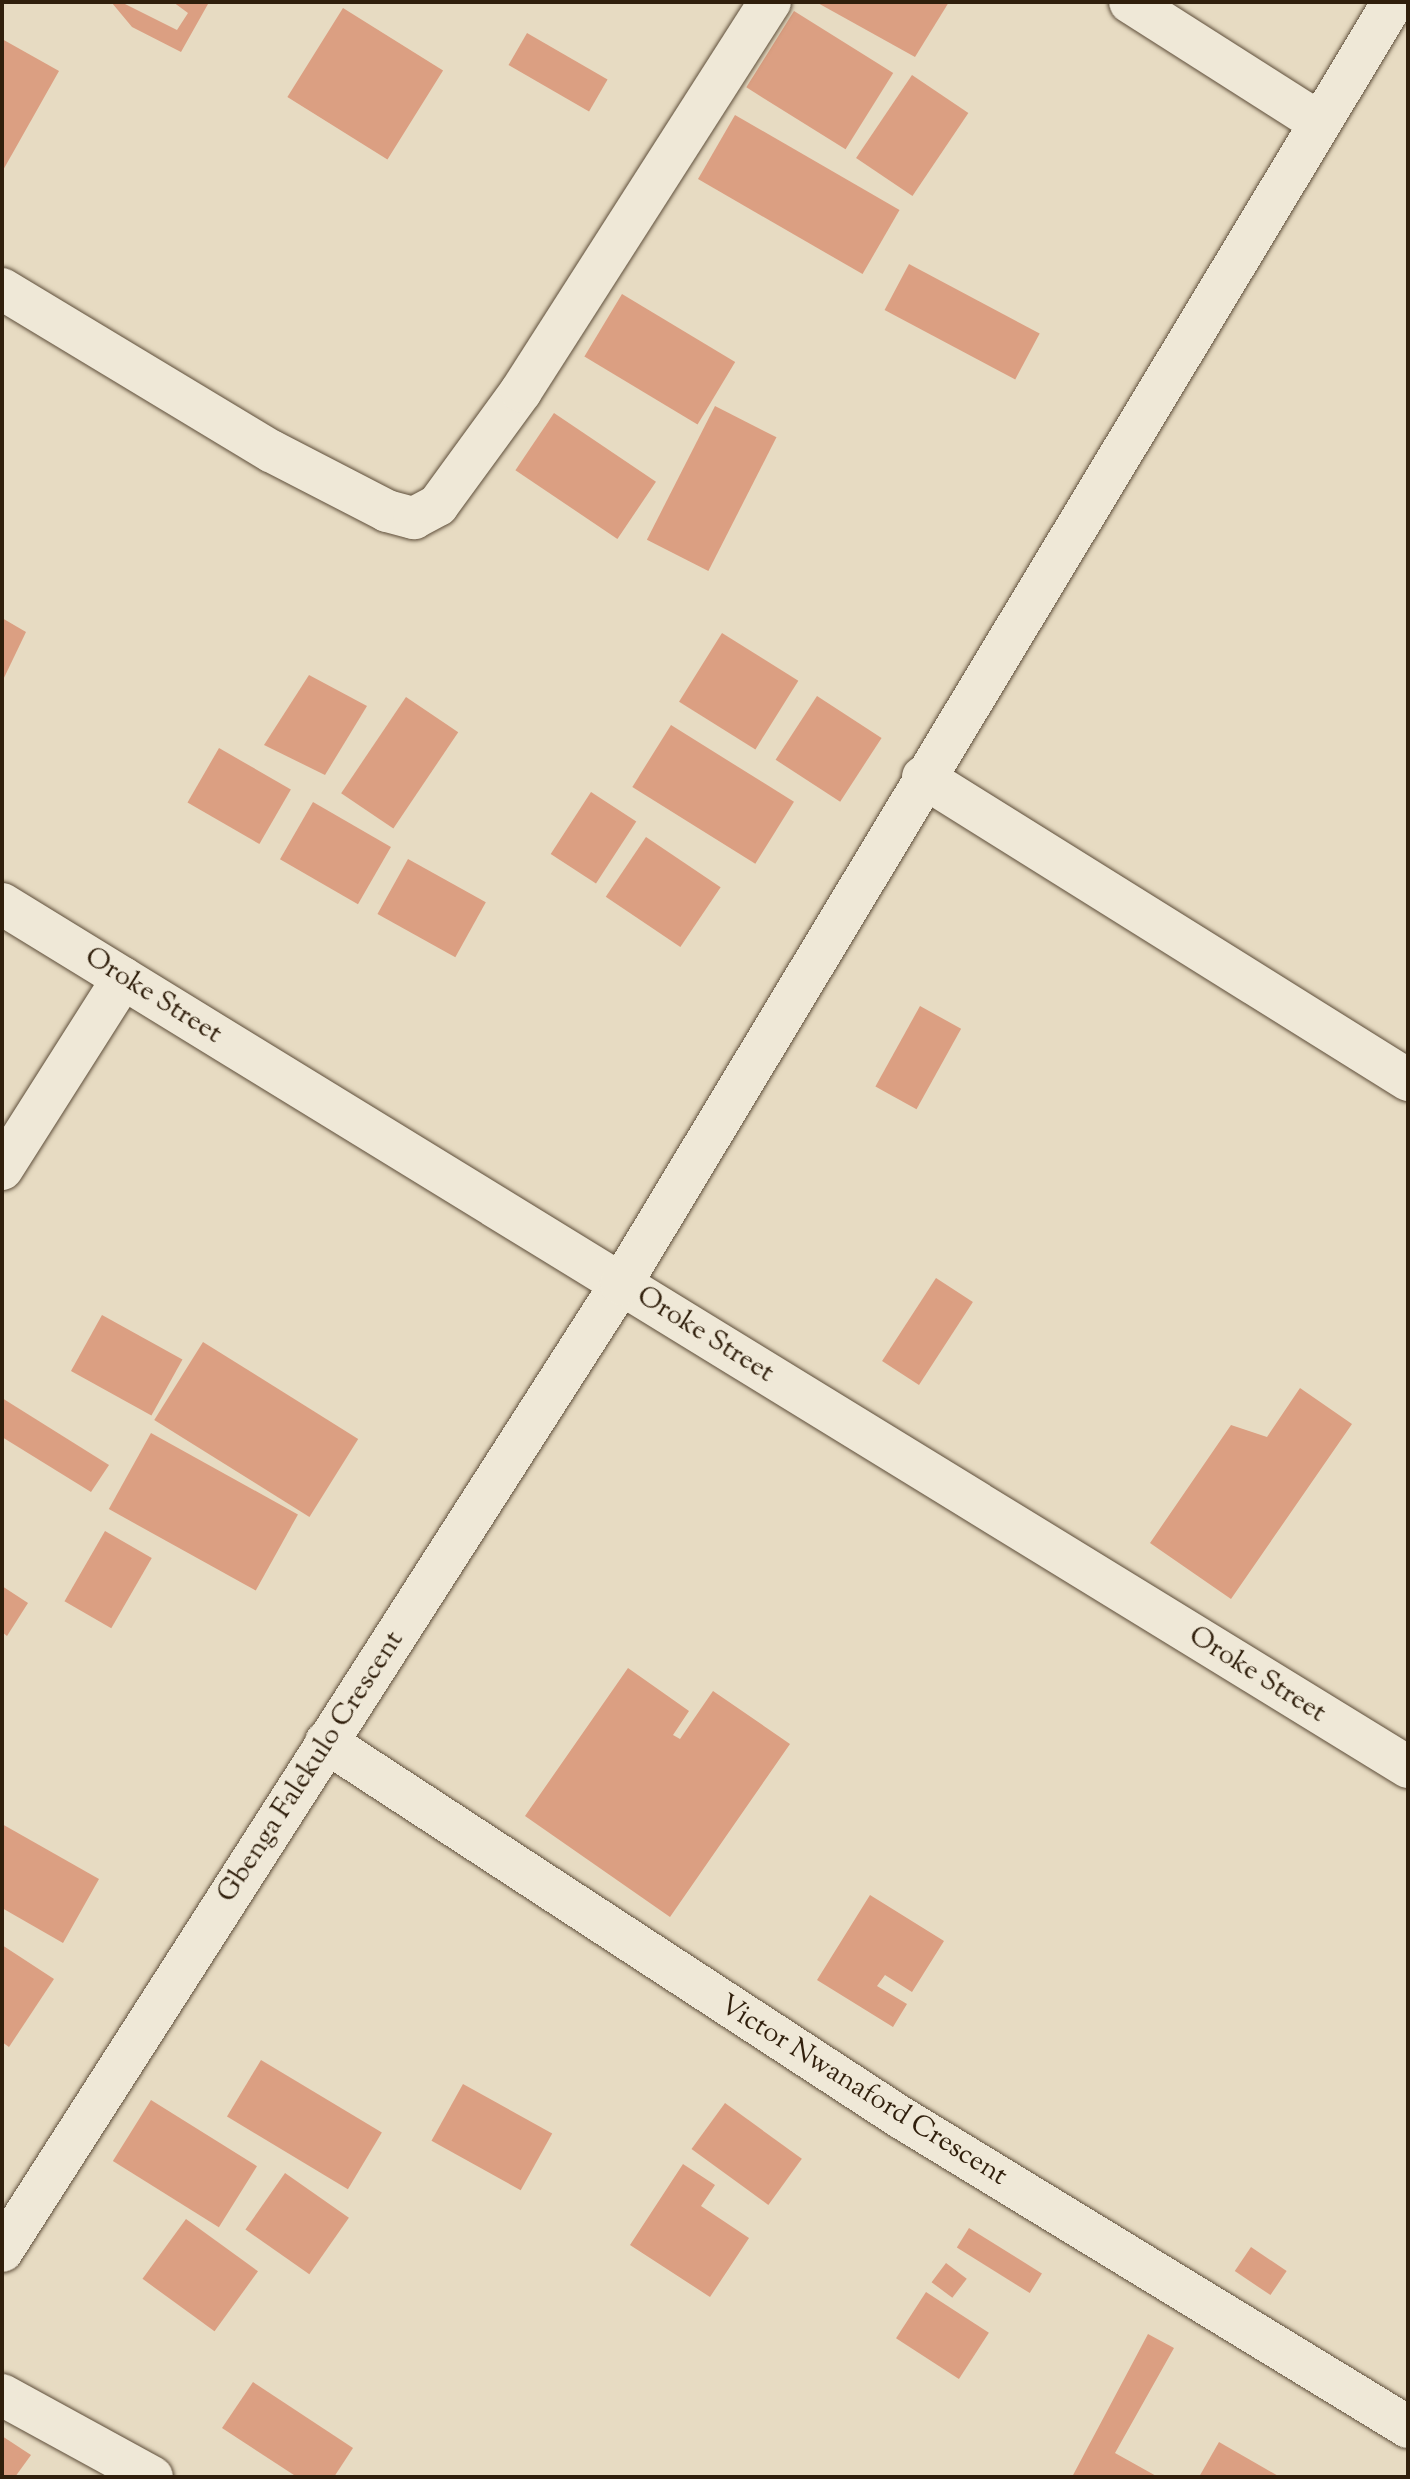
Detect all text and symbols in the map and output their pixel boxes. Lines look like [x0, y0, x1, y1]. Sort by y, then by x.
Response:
street label: Oroke Street [78, 941, 228, 1051]
street label: Oroke Street [630, 1280, 780, 1390]
street label: Oroke Street [1182, 1620, 1332, 1730]
street label: Gbenga Falekulo Crescent [211, 1625, 411, 1909]
street label: Victor Nwanaford Crescent [713, 1988, 1013, 2194]

